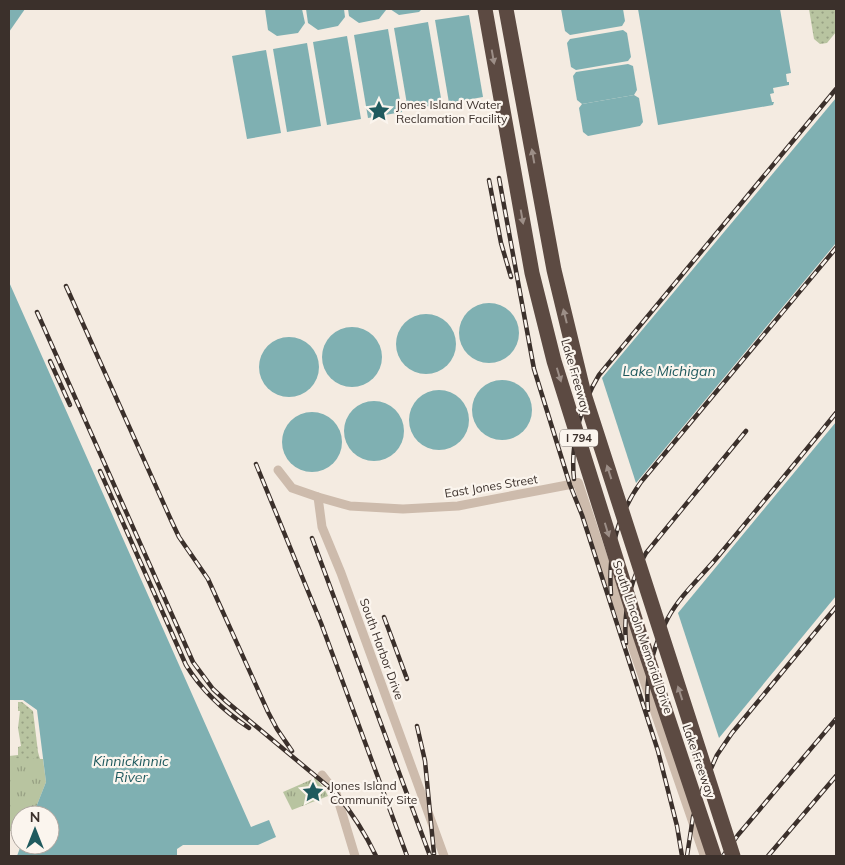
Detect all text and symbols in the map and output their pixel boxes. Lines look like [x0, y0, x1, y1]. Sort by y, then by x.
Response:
one-way arrow [490, 49, 498, 65]
place label: Jones Island Water Reclamation Facility [396, 97, 508, 126]
place icon: Jones Island Water Reclamation Facility [366, 98, 392, 124]
one-way arrow [529, 149, 537, 164]
one-way arrow [519, 209, 527, 225]
one-way arrow [561, 308, 569, 323]
street label: Lake Freeway [558, 337, 594, 416]
water label: Lake Michigan [622, 362, 716, 380]
one-way arrow [555, 368, 563, 383]
road number: I 794 [560, 429, 598, 446]
one-way arrow [604, 464, 612, 479]
street label: East Jones Street [443, 471, 539, 501]
one-way arrow [604, 523, 612, 538]
street label: South Lincoln Memorial Drive [610, 558, 676, 716]
street label: South Harbor Drive [357, 596, 407, 702]
one-way arrow [676, 686, 683, 701]
street label: Lake Freeway [679, 722, 719, 800]
water label: Kinnickinnic River [93, 752, 169, 786]
place label: Jones Island Community Site [330, 778, 417, 807]
place icon: Jones Island Community Site [300, 779, 326, 805]
north arrow [10, 805, 60, 855]
text: N [30, 808, 40, 826]

